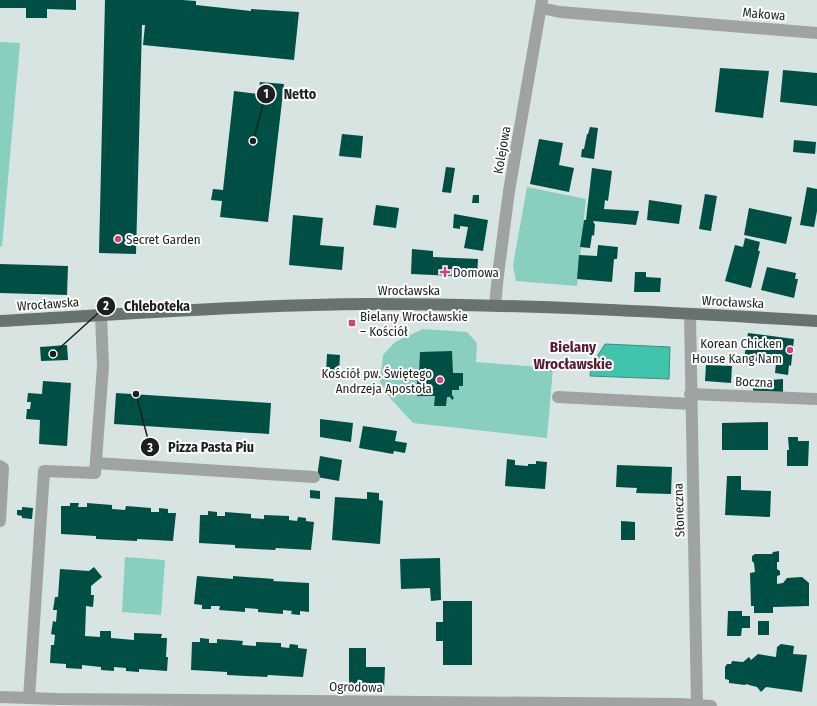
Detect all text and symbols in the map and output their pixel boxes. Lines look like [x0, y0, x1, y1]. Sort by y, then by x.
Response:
street label: Makowa [742, 5, 786, 23]
callout: Netto [256, 81, 325, 107]
text: Netto [284, 86, 317, 103]
text: 1 [263, 87, 269, 101]
street label: Kolejowa [490, 125, 514, 175]
place label: Secret Garden [126, 232, 201, 247]
marker: Secret Garden [113, 234, 123, 244]
place label: Domowa [453, 265, 499, 280]
marker: Domowa [440, 267, 450, 277]
street label: Wrocławska [378, 283, 440, 298]
callout: Chleboteka [96, 293, 198, 319]
street label: Wrocławska [701, 293, 765, 311]
street label: Wrocławska [16, 294, 80, 314]
text: Chleboteka [124, 298, 190, 315]
text: 2 [102, 299, 109, 313]
place label: Bielany Wrocławskie – Kościół [360, 309, 468, 339]
marker: Bielany Wrocławskie – Kościół [347, 318, 357, 328]
place label: Korean Chicken House Kang Nam [692, 336, 782, 366]
district label: Bielany Wrocławskie [534, 338, 613, 373]
marker: Korean Chicken House Kang Nam [785, 345, 795, 355]
place label: Kościół pw. Świętego Andrzeja Apostoła [322, 366, 432, 396]
street label: Boczna [735, 374, 773, 390]
marker: Kościół pw. Świętego Andrzeja Apostoła [435, 375, 445, 385]
callout: Pizza Pasta Piu [140, 434, 262, 460]
text: Pizza Pasta Piu [168, 439, 254, 456]
text: 3 [146, 441, 153, 455]
street label: Słoneczna [671, 483, 687, 537]
street label: Ogrodowa [329, 679, 383, 695]

